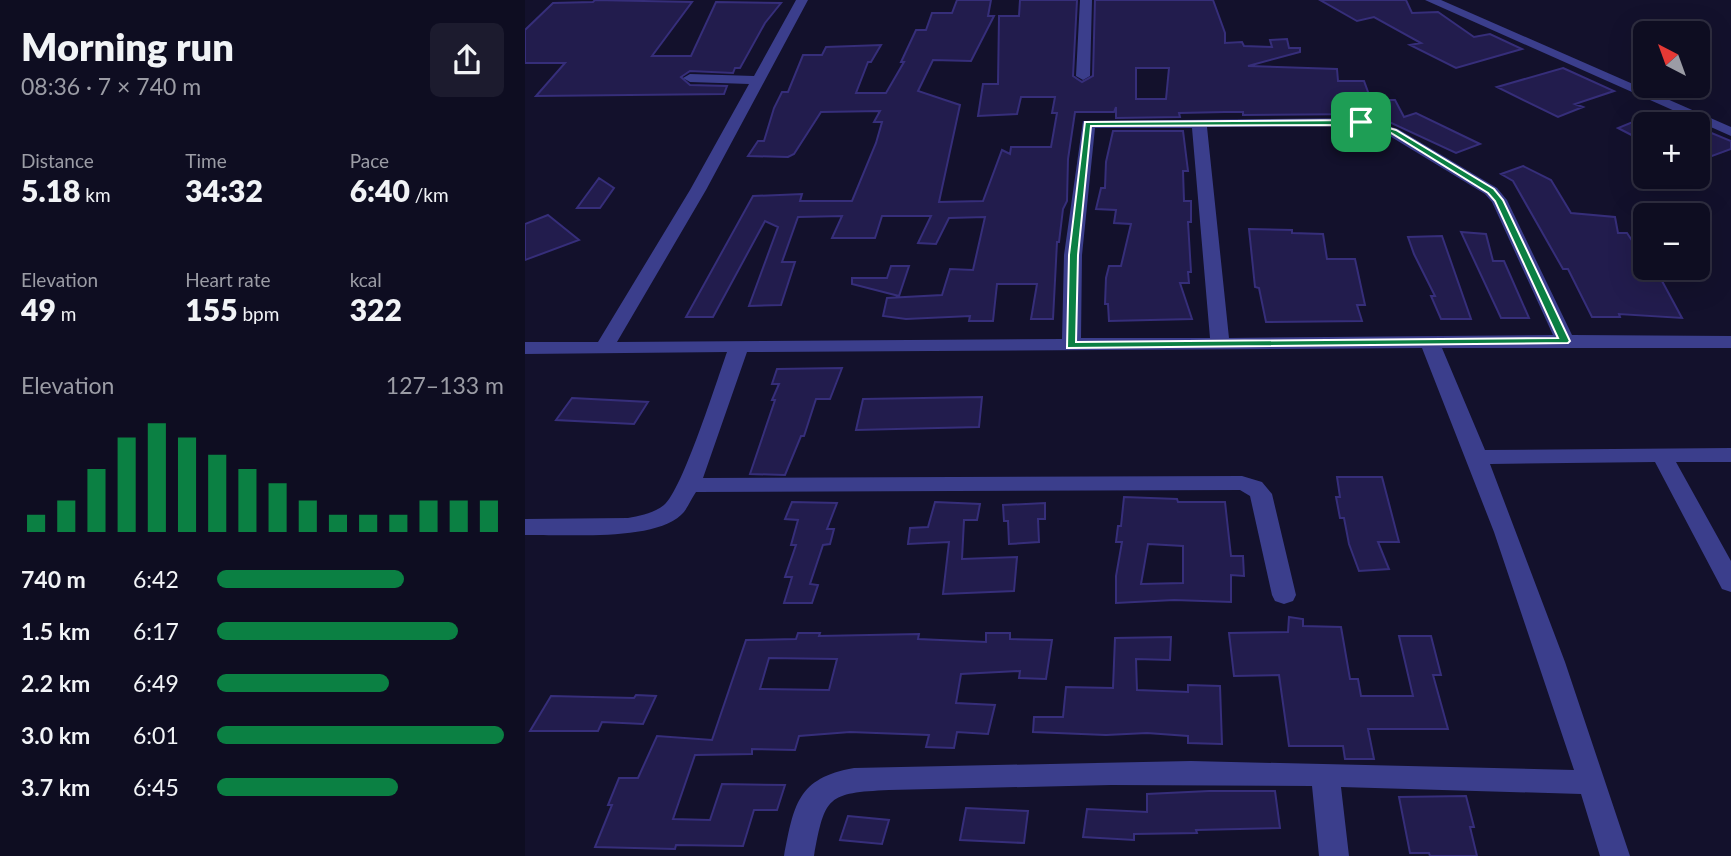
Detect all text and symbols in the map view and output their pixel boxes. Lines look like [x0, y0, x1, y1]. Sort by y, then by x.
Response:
north arrow [1633, 21, 1710, 98]
map controls [1633, 21, 1710, 280]
text: Morning run [21, 23, 234, 69]
button: share [430, 23, 504, 97]
text: 08:36 · 7 × 740 m [21, 72, 201, 100]
pin [1331, 92, 1391, 152]
icon: arrive [1342, 103, 1380, 141]
button: + [1633, 112, 1710, 189]
text: Distance [21, 149, 94, 172]
text: Time [185, 149, 227, 172]
text: Pace [350, 149, 389, 172]
text: 5.18 [21, 172, 80, 208]
text: 34:32 [185, 172, 263, 208]
text: 6:40 [350, 172, 410, 208]
text: km [80, 183, 111, 206]
text: /km [410, 183, 449, 206]
button: − [1633, 203, 1710, 280]
text: Elevation [21, 268, 98, 291]
text: Heart rate [185, 268, 271, 291]
text: kcal [350, 268, 382, 291]
text: 49 [21, 291, 56, 327]
text: 155 [185, 291, 238, 327]
text: 322 [350, 291, 402, 327]
text: m [56, 302, 76, 325]
text: bpm [238, 302, 279, 325]
text: Elevation [21, 371, 114, 399]
text: 127–133 m [386, 371, 504, 399]
text: 740 m [21, 565, 86, 593]
text: 6:42 [133, 565, 179, 593]
text: 1.5 km [21, 617, 90, 645]
text: 6:17 [133, 617, 179, 645]
text: 2.2 km [21, 669, 90, 697]
text: 6:49 [133, 669, 179, 697]
text: 3.0 km [21, 721, 90, 749]
text: 6:01 [133, 721, 179, 749]
text: 3.7 km [21, 773, 90, 801]
text: 6:45 [133, 773, 179, 801]

